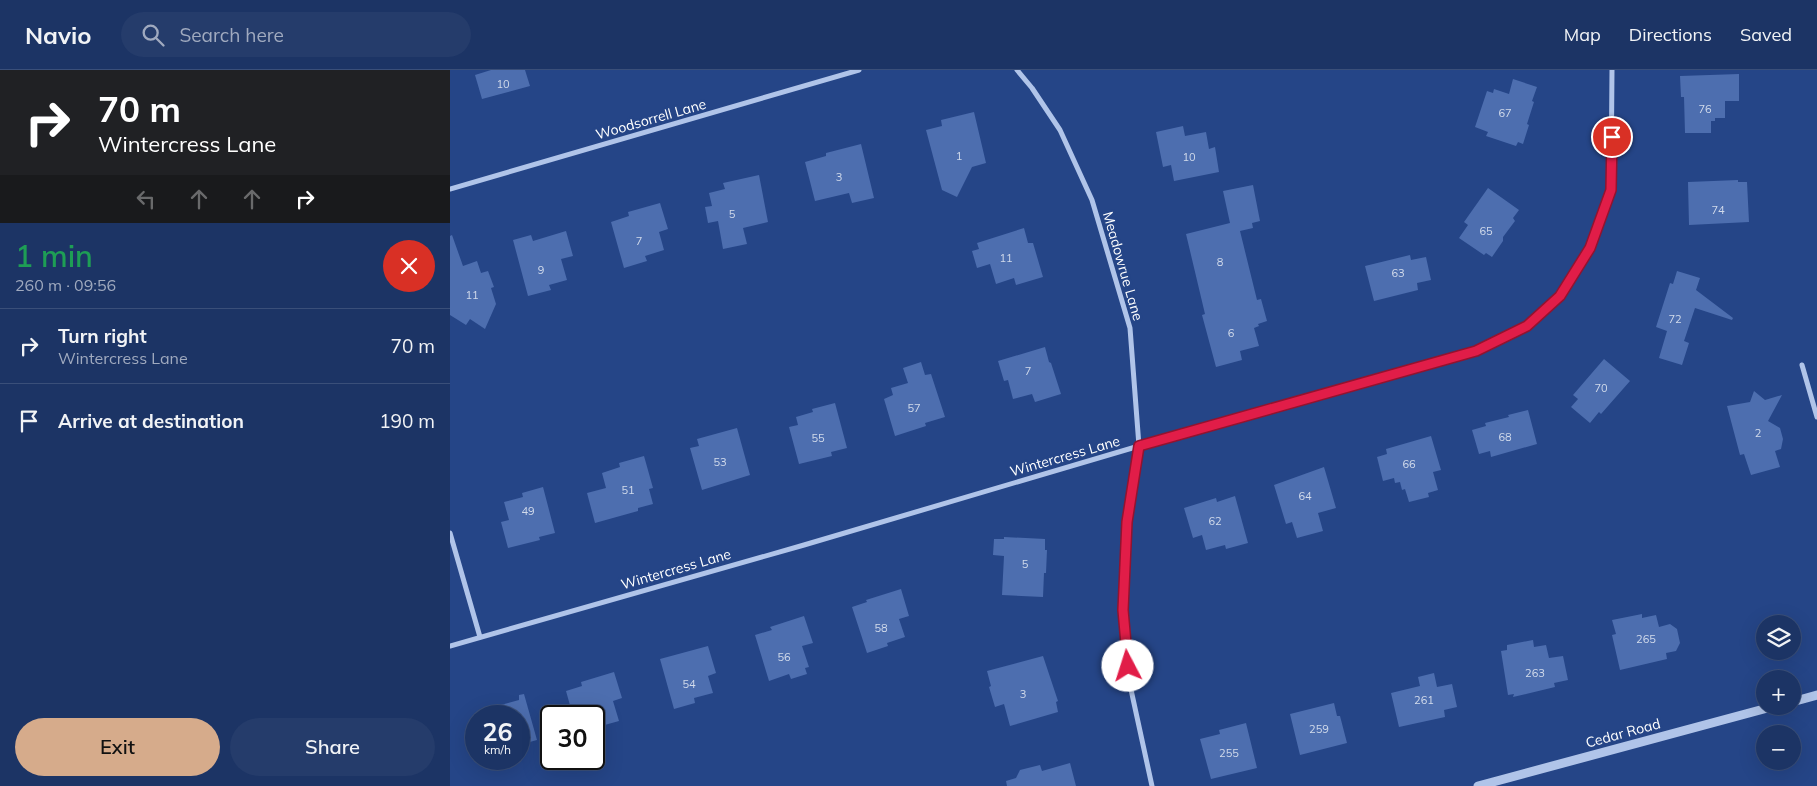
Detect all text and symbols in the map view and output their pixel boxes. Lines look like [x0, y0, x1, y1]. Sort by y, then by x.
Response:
search box [121, 12, 471, 57]
text: Navio [25, 20, 91, 50]
icon: search [139, 21, 167, 49]
text: Search here [179, 23, 284, 47]
text: Map [1564, 23, 1601, 46]
text: Directions [1629, 23, 1712, 46]
text: Saved [1740, 23, 1792, 46]
house number: 10 [496, 77, 510, 91]
text: 70 m [98, 87, 181, 131]
icon: right [15, 90, 80, 155]
street label: Woodsorrell Lane [594, 95, 708, 143]
house number: 76 [1698, 102, 1712, 116]
house number: 67 [1498, 106, 1512, 120]
pin [1591, 116, 1633, 158]
icon: arrive [1598, 123, 1626, 151]
text: Wintercress Lane [98, 130, 276, 158]
house number: 1 [956, 149, 962, 163]
house number: 10 [1182, 150, 1196, 164]
house number: 3 [836, 170, 842, 184]
icon: left [132, 185, 160, 213]
icon: ahead [185, 185, 213, 213]
icon: ahead [238, 185, 266, 213]
icon: right [291, 185, 319, 213]
house number: 74 [1711, 203, 1725, 217]
house number: 5 [729, 207, 736, 221]
street label: Meadowrue Lane [1099, 209, 1147, 323]
house number: 65 [1479, 224, 1493, 238]
house number: 7 [636, 234, 642, 248]
text: 1 min [15, 237, 93, 275]
button: close [383, 240, 435, 292]
house number: 11 [999, 251, 1013, 265]
house number: 8 [1217, 255, 1224, 269]
house number: 9 [538, 263, 544, 277]
house number: 63 [1391, 266, 1405, 280]
text: 260 m · 09:56 [15, 275, 116, 295]
house number: 11 [465, 288, 479, 302]
house number: 72 [1668, 312, 1682, 326]
text: Turn right [58, 324, 147, 348]
house number: 6 [1228, 326, 1235, 340]
icon: right [15, 332, 43, 360]
text: 70 m [391, 334, 435, 358]
text: Wintercress Lane [58, 348, 188, 368]
house number: 7 [1025, 364, 1031, 378]
house number: 70 [1594, 381, 1608, 395]
house number: 57 [907, 401, 921, 415]
icon: arrive [15, 407, 43, 435]
text: Arrive at destination [58, 409, 244, 433]
text: 190 m [379, 409, 435, 433]
house number: 2 [1755, 426, 1762, 440]
house number: 68 [1498, 430, 1512, 444]
house number: 55 [811, 431, 825, 445]
street label: Wintercress Lane [1008, 432, 1122, 480]
house number: 53 [713, 455, 727, 469]
house number: 66 [1402, 457, 1416, 471]
house number: 51 [621, 483, 635, 497]
house number: 64 [1298, 489, 1312, 503]
house number: 49 [521, 504, 535, 518]
house number: 62 [1208, 514, 1222, 528]
street label: Wintercress Lane [619, 545, 733, 593]
house number: 5 [1022, 557, 1029, 571]
map controls [1756, 615, 1801, 770]
button: layers [1756, 615, 1801, 660]
house number: 58 [874, 621, 888, 635]
house number: 265 [1636, 632, 1656, 646]
position arrow [1101, 639, 1153, 691]
house number: 56 [777, 650, 791, 664]
house number: 263 [1525, 666, 1545, 680]
button: + [1756, 670, 1801, 715]
house number: 54 [682, 677, 696, 691]
house number: 3 [1020, 687, 1026, 701]
house number: 261 [1414, 693, 1434, 707]
speed limit sign: 30 [540, 705, 605, 770]
street label: Cedar Road [1584, 714, 1662, 752]
text: 26 [482, 716, 513, 747]
button: Exit [15, 718, 220, 776]
button: Share [230, 718, 435, 776]
house number: 259 [1309, 722, 1329, 736]
button: − [1756, 725, 1801, 770]
text: km/h [484, 742, 511, 757]
house number: 255 [1219, 746, 1239, 760]

